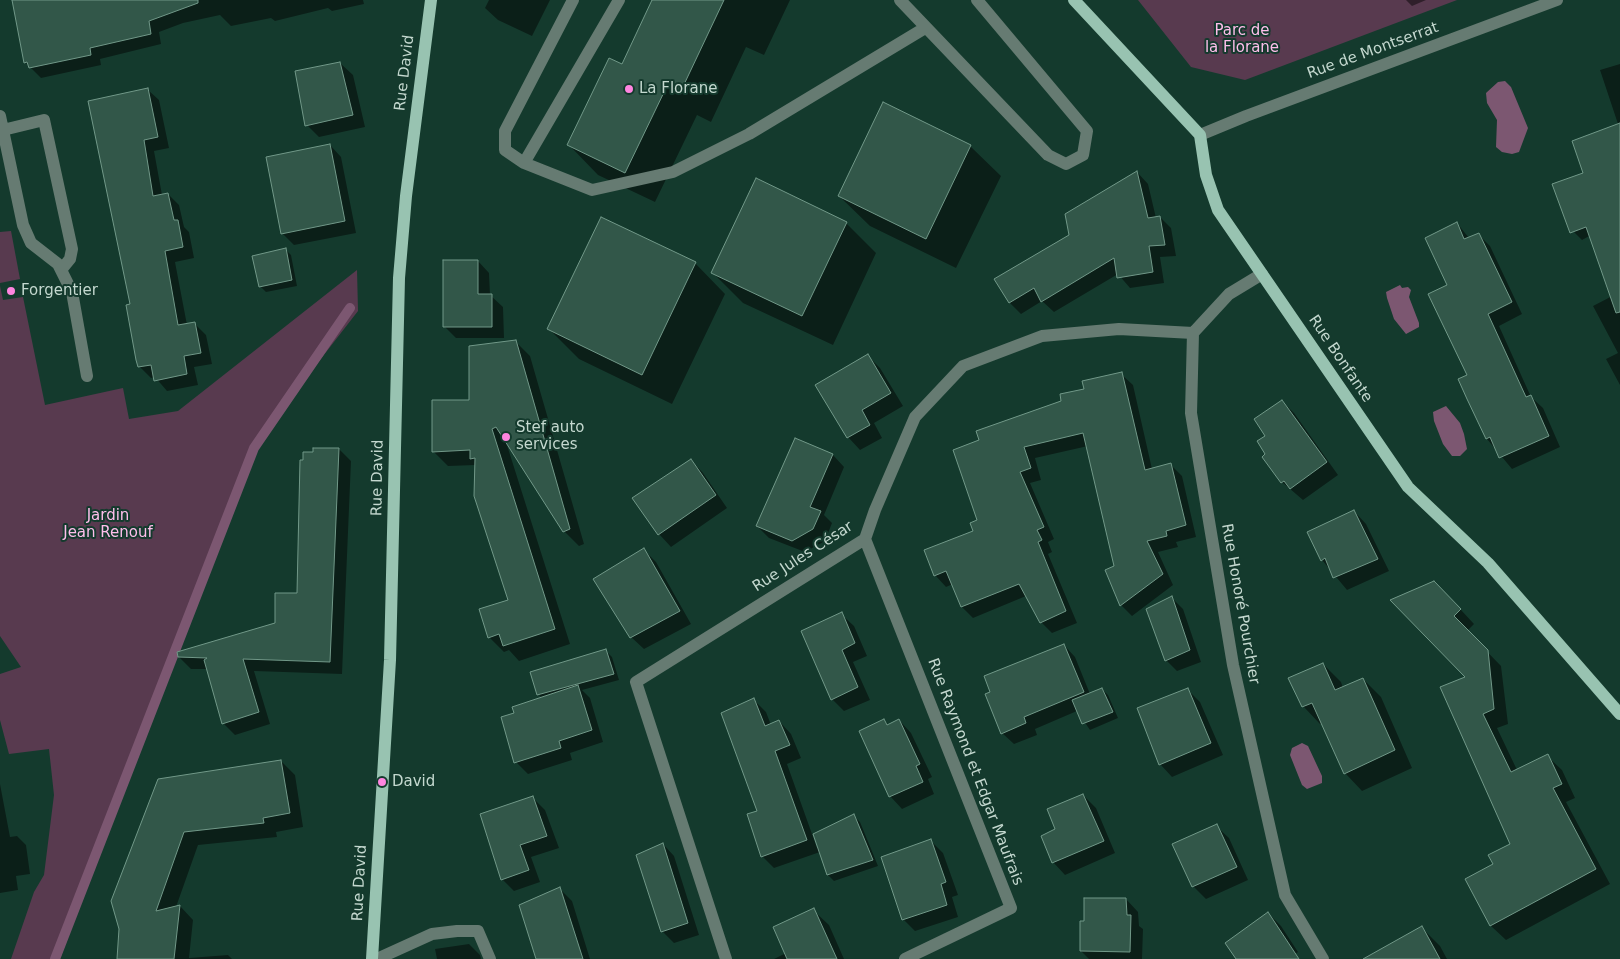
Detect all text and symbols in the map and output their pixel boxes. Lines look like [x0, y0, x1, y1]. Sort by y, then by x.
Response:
street label: Rue de Montserrat [1305, 19, 1441, 83]
park label: Parc de la Florane [1205, 22, 1279, 57]
street label: Rue David [391, 34, 419, 112]
place label: La Florane [639, 80, 717, 98]
marker: La Florane [623, 83, 635, 95]
place label: Forgentier [21, 282, 98, 300]
marker: Forgentier [5, 285, 17, 297]
street label: Rue Bonfante [1304, 312, 1376, 406]
place label: Stef auto services [516, 419, 584, 454]
marker: Stef auto services [500, 431, 512, 443]
street label: Rue David [368, 440, 388, 516]
park label: Jardin Jean Renouf [63, 507, 153, 542]
street label: Rue Jules César [749, 518, 857, 596]
street label: Rue Honoré Pourchier [1217, 522, 1263, 686]
street label: Rue Raymond et Edgar Maufrais [923, 656, 1027, 888]
place label: David [392, 773, 435, 791]
marker: David [376, 776, 388, 788]
street label: Rue David [349, 844, 371, 922]

